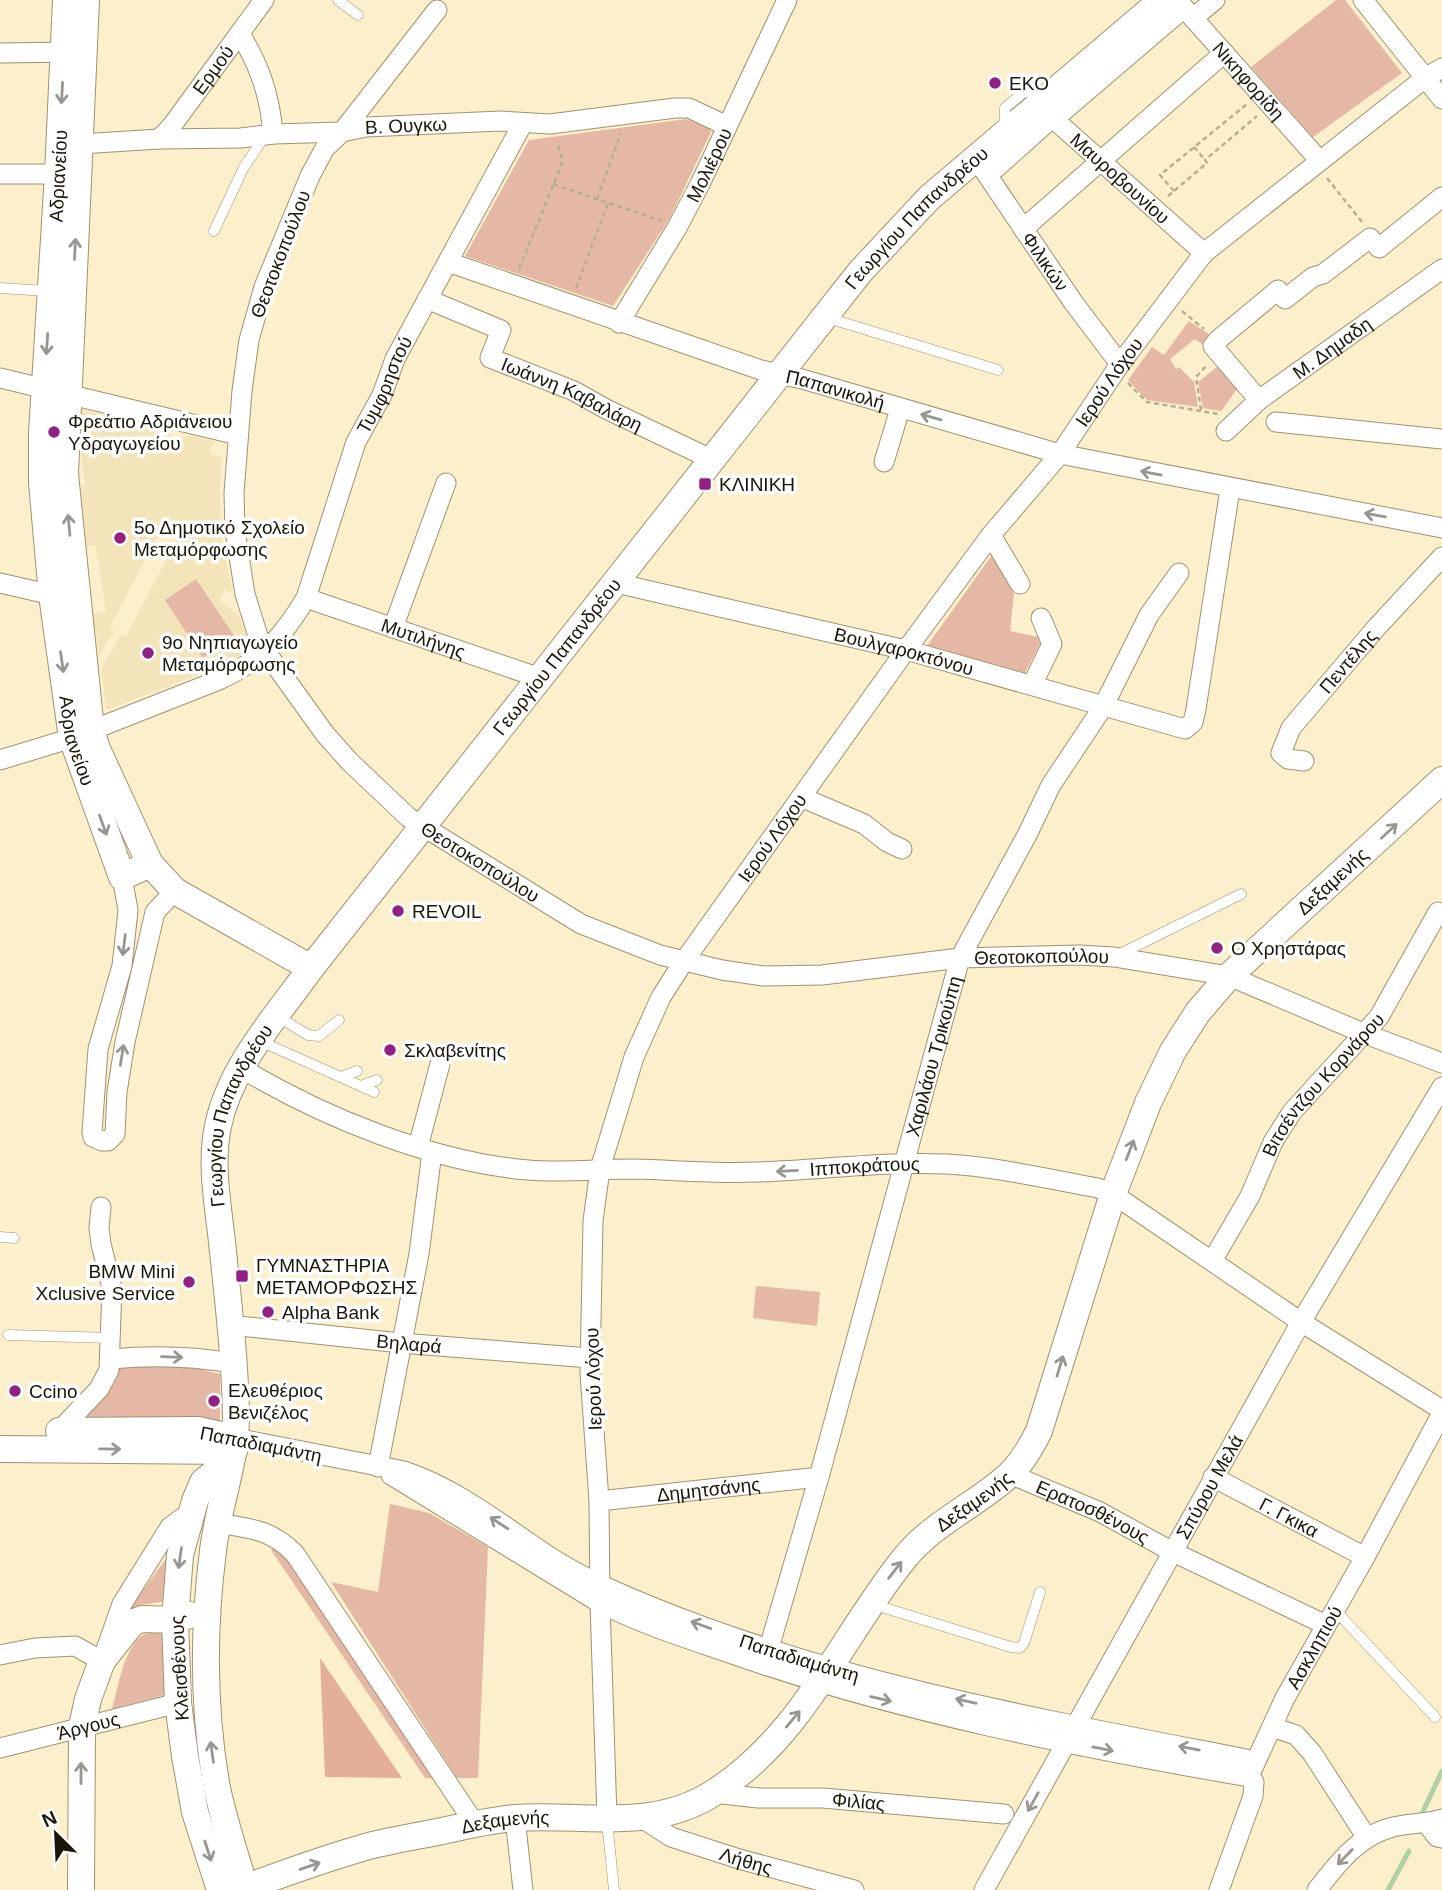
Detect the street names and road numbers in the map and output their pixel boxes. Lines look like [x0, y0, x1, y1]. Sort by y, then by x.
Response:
street label: Νικηφορίδη [1208, 38, 1288, 124]
street label: Ερμού [189, 41, 238, 99]
street label: Β. Ουγκω [365, 113, 448, 138]
street label: Μολιέρου [682, 125, 736, 206]
street label: Αδριανείου [46, 129, 71, 223]
street label: Μαυροβουνίου [1066, 129, 1173, 228]
street label: Γεωργίου Παπανδρέου [841, 143, 992, 293]
street label: Θεοτοκοπούλου [246, 187, 314, 321]
street label: Φιλικών [1018, 228, 1073, 295]
street label: Μ. Δημαδη [1289, 313, 1376, 383]
street label: Τυμφρηστού [353, 333, 416, 437]
street label: Ιερού Λόχου [1071, 334, 1147, 431]
street label: Ιωάννη Καβαλάρη [498, 354, 646, 436]
street label: Παπανικολή [784, 366, 887, 414]
street label: Γεωργίου Παπανδρέου [489, 574, 625, 739]
street label: Μυτιλήνης [378, 615, 468, 663]
street label: Βουλγαροκτόνου [832, 624, 976, 680]
street label: Πεντέλης [1315, 625, 1381, 698]
street label: Αδριανείου [55, 694, 98, 789]
street label: Ιερού Λόχου [734, 790, 811, 886]
street label: Θεοτοκοπούλου [417, 818, 543, 907]
street label: Δεξαμενής [1293, 844, 1372, 919]
street label: Θεοτοκοπούλου [974, 945, 1110, 969]
street label: Χαριλάου Τρικούπη [902, 974, 966, 1139]
street label: Βιτσέντζου Κορνάρου [1258, 1009, 1388, 1159]
street label: Γεωργίου Παπανδρέου [205, 1020, 277, 1208]
street label: Ιπποκράτους [809, 1153, 920, 1180]
street label: Ιερού Λόχου [581, 1327, 606, 1431]
street label: Βηλαρά [375, 1330, 442, 1357]
street label: Παπαδιαμάντη [198, 1422, 324, 1467]
street label: Σπύρου Μελά [1172, 1431, 1247, 1543]
street label: Δεξαμενής [932, 1467, 1017, 1536]
street label: Δημητσάνης [656, 1473, 761, 1506]
street label: Ερατοσθένους [1033, 1476, 1153, 1548]
street label: Γ. Γκικα [1256, 1493, 1322, 1542]
street label: Ασκληπιού [1282, 1602, 1346, 1693]
street label: Κλεισθένους [166, 1615, 193, 1721]
street label: Παπαδιαμάντη [737, 1630, 861, 1686]
street label: Άργους [55, 1708, 122, 1744]
street label: Φιλίας [831, 1789, 886, 1814]
street label: Δεξαμενής [459, 1807, 549, 1838]
street label: Λήθης [717, 1843, 774, 1878]

